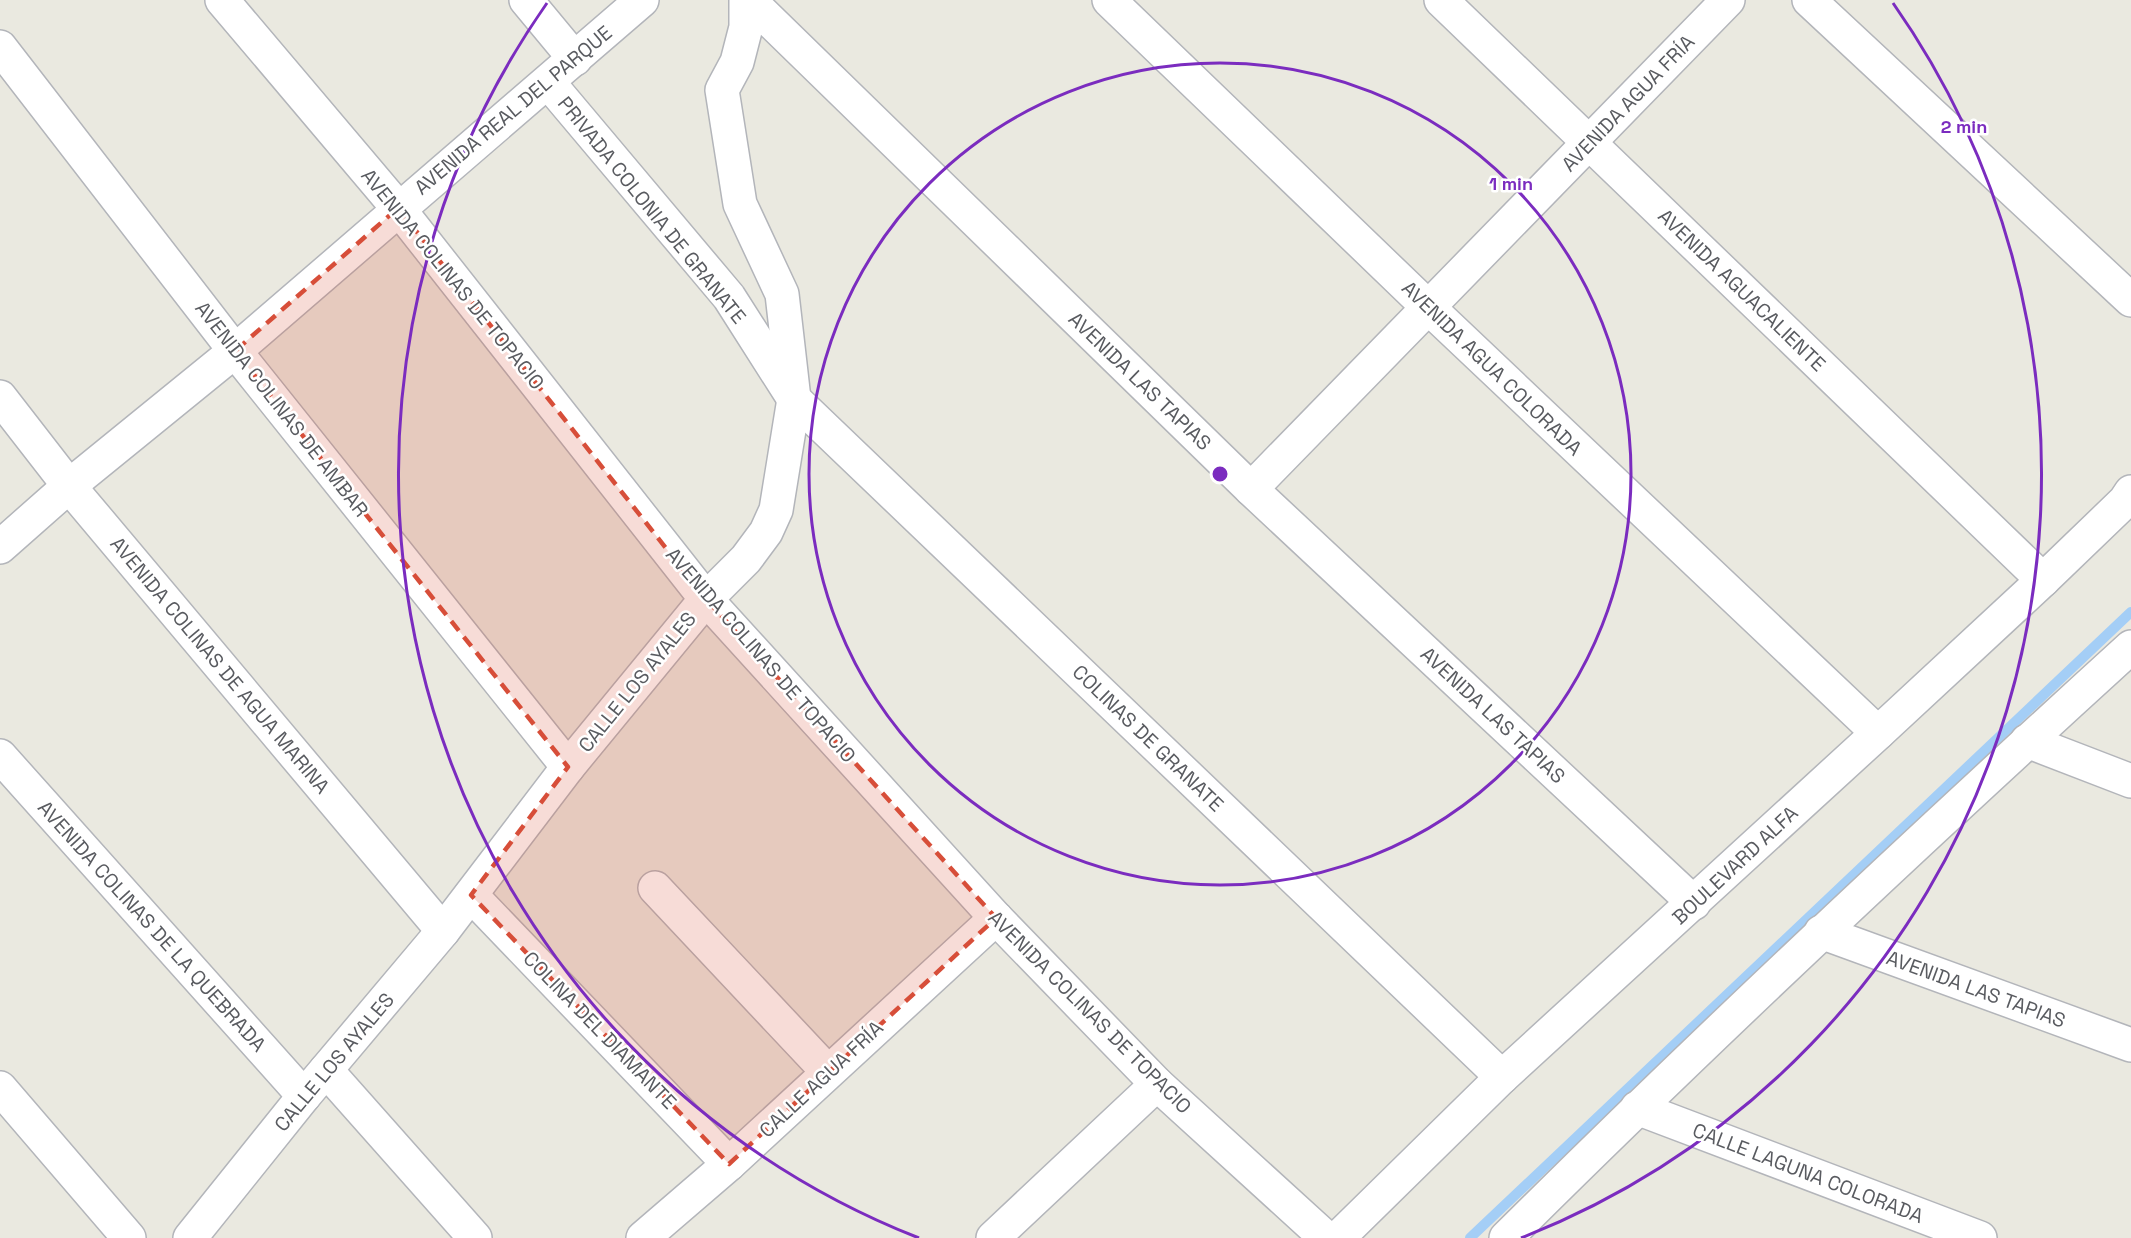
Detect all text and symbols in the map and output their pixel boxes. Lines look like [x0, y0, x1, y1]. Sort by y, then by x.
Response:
street label: AVENIDA REAL DEL PARQUE [409, 20, 617, 200]
street label: AVENIDA AGUA FRÍA [1556, 29, 1700, 177]
street label: PRIVADA COLONIA DE GRANATE [552, 91, 752, 329]
text: 2 min [1941, 115, 1987, 138]
street label: AVENIDA COLINAS DE TOPACIO [356, 163, 550, 395]
text: 1 min [1489, 172, 1533, 195]
street label: AVENIDA AGUACALIENTE [1653, 203, 1831, 377]
street label: AVENIDA AGUA COLORADA [1396, 275, 1588, 461]
street label: AVENIDA COLINAS DE AMBAR [190, 296, 374, 522]
street label: AVENIDA LAS TAPIAS [1063, 306, 1217, 456]
centre of rings [1210, 464, 1230, 484]
street label: AVENIDA COLINAS DE AGUA MARINA [105, 531, 336, 799]
street label: AVENIDA COLINAS DE TOPACIO [660, 542, 862, 768]
street label: CALLE LOS AYALES [572, 606, 702, 758]
street label: AVENIDA LAS TAPIAS [1415, 641, 1571, 789]
street label: COLINAS DE GRANATE [1067, 659, 1229, 817]
street label: AVENIDA COLINAS DE LA QUEBRADA [32, 795, 272, 1057]
street label: BOULEVARD ALFA [1667, 800, 1804, 930]
street label: AVENIDA COLINAS DE TOPACIO [983, 905, 1197, 1119]
street label: AVENIDA LAS TAPIAS [1883, 944, 2069, 1034]
street label: COLINA DEL DIAMANTE [518, 946, 682, 1114]
street label: CALLE LOS AYALES [268, 987, 400, 1137]
street label: CALLE AGUA FRÍA [754, 1015, 889, 1143]
street label: CALLE LAGUNA COLORADA [1689, 1117, 1927, 1229]

